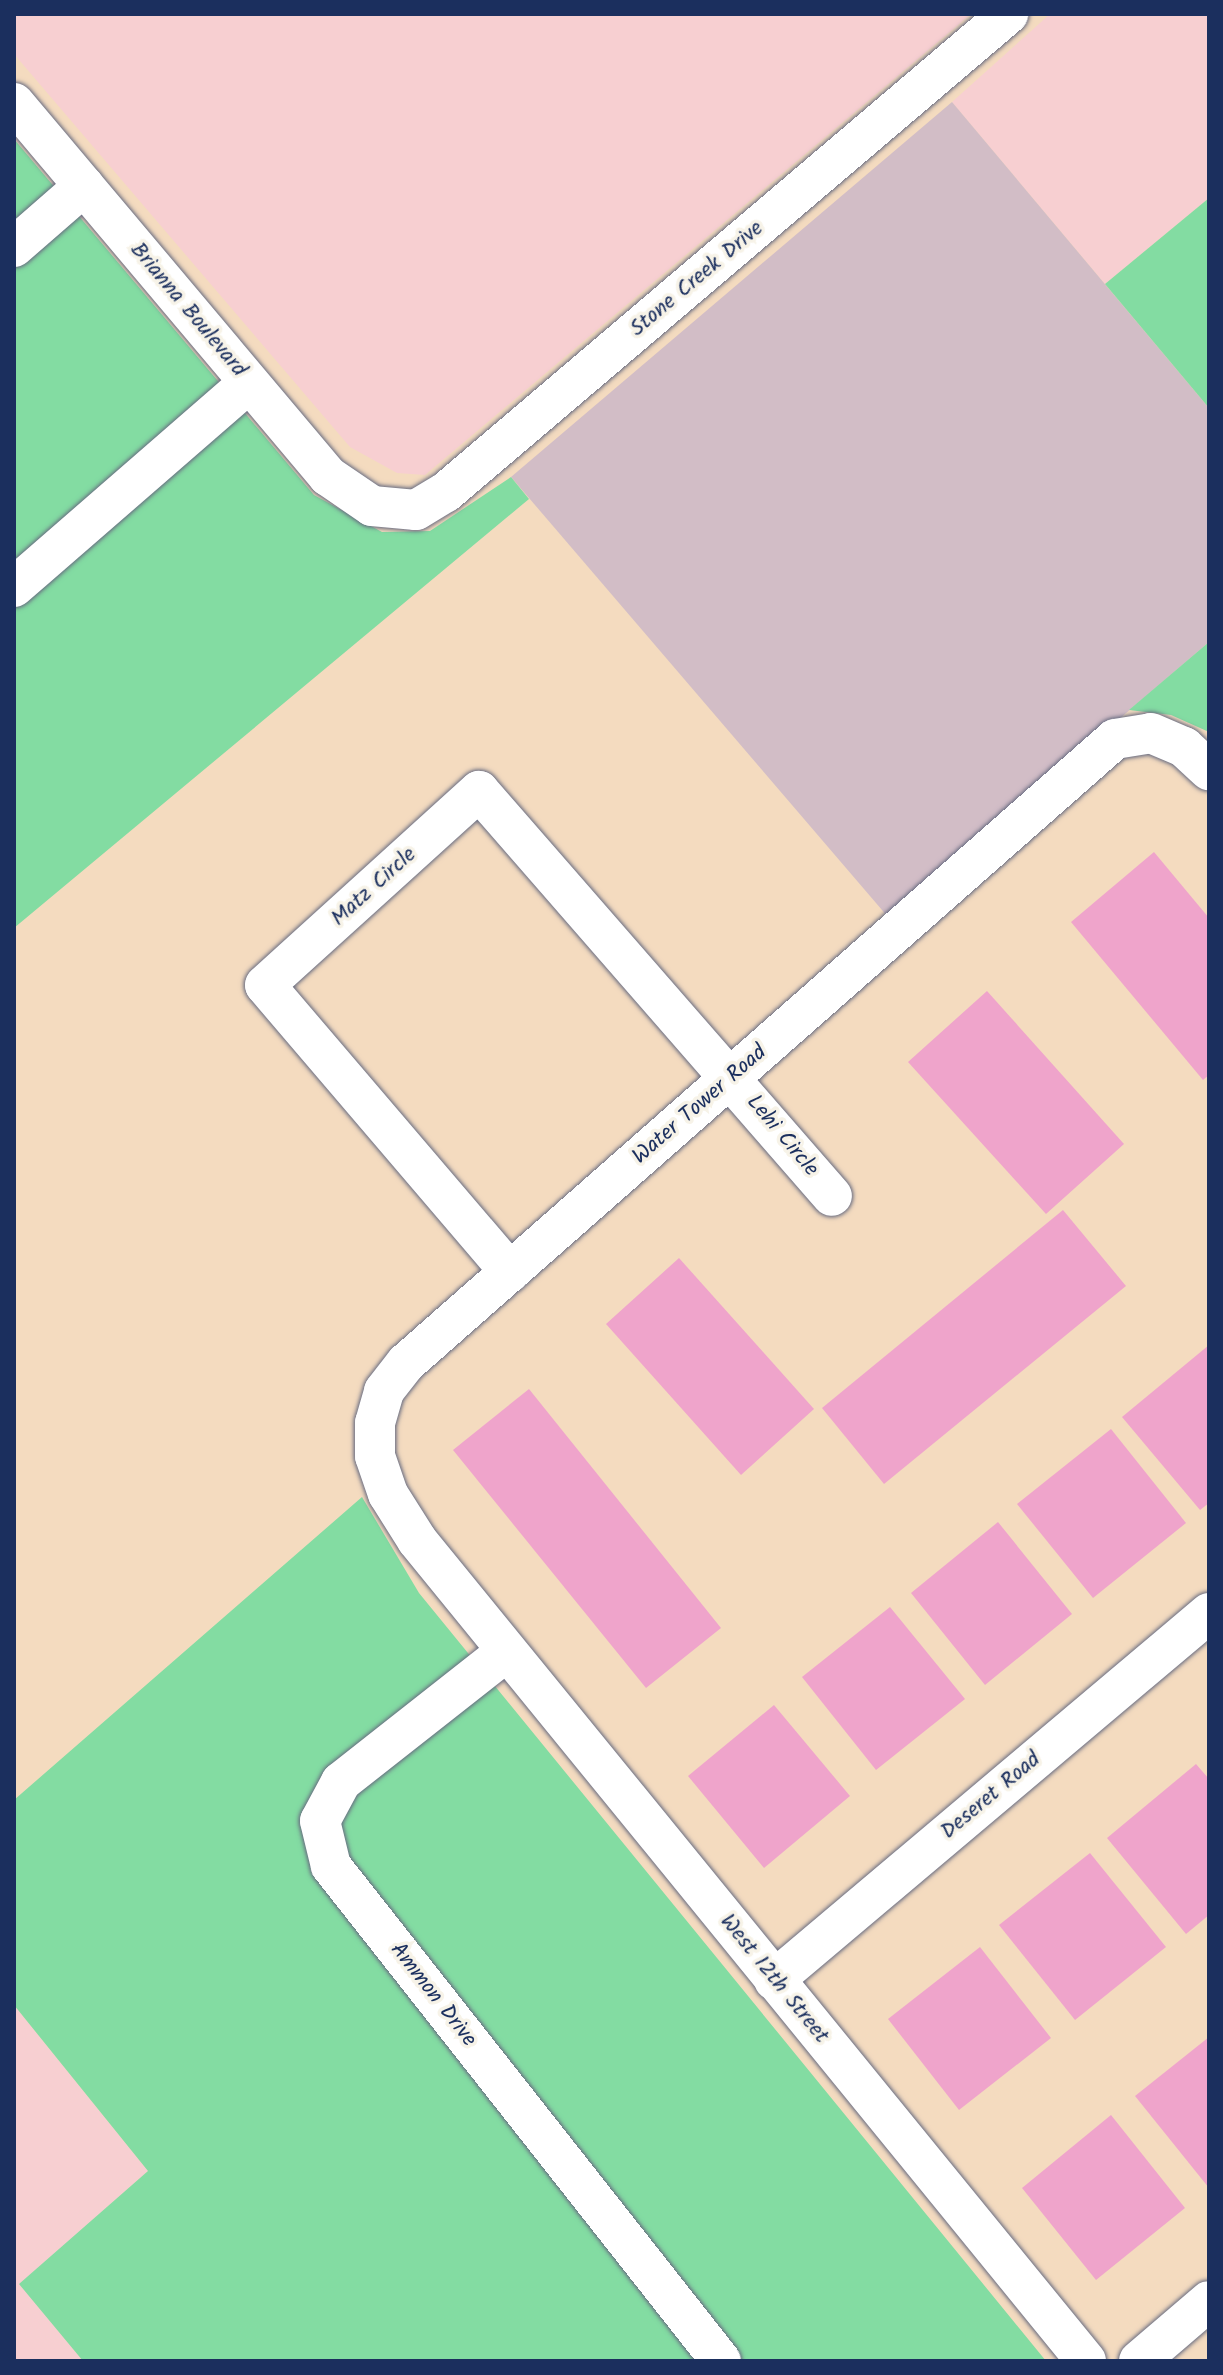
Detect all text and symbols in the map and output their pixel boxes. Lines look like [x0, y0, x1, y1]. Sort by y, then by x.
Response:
street label: Stone Creek Drive [625, 216, 769, 342]
street label: Brianna Boulevard [124, 237, 252, 383]
street label: Matz Circle [326, 842, 422, 932]
street label: Water Tower Road [628, 1040, 772, 1170]
street label: Lehi Circle [740, 1090, 824, 1182]
street label: Deseret Road [936, 1747, 1046, 1845]
street label: West 12th Street [714, 1909, 834, 2049]
street label: Ammon Drive [384, 1938, 482, 2052]

